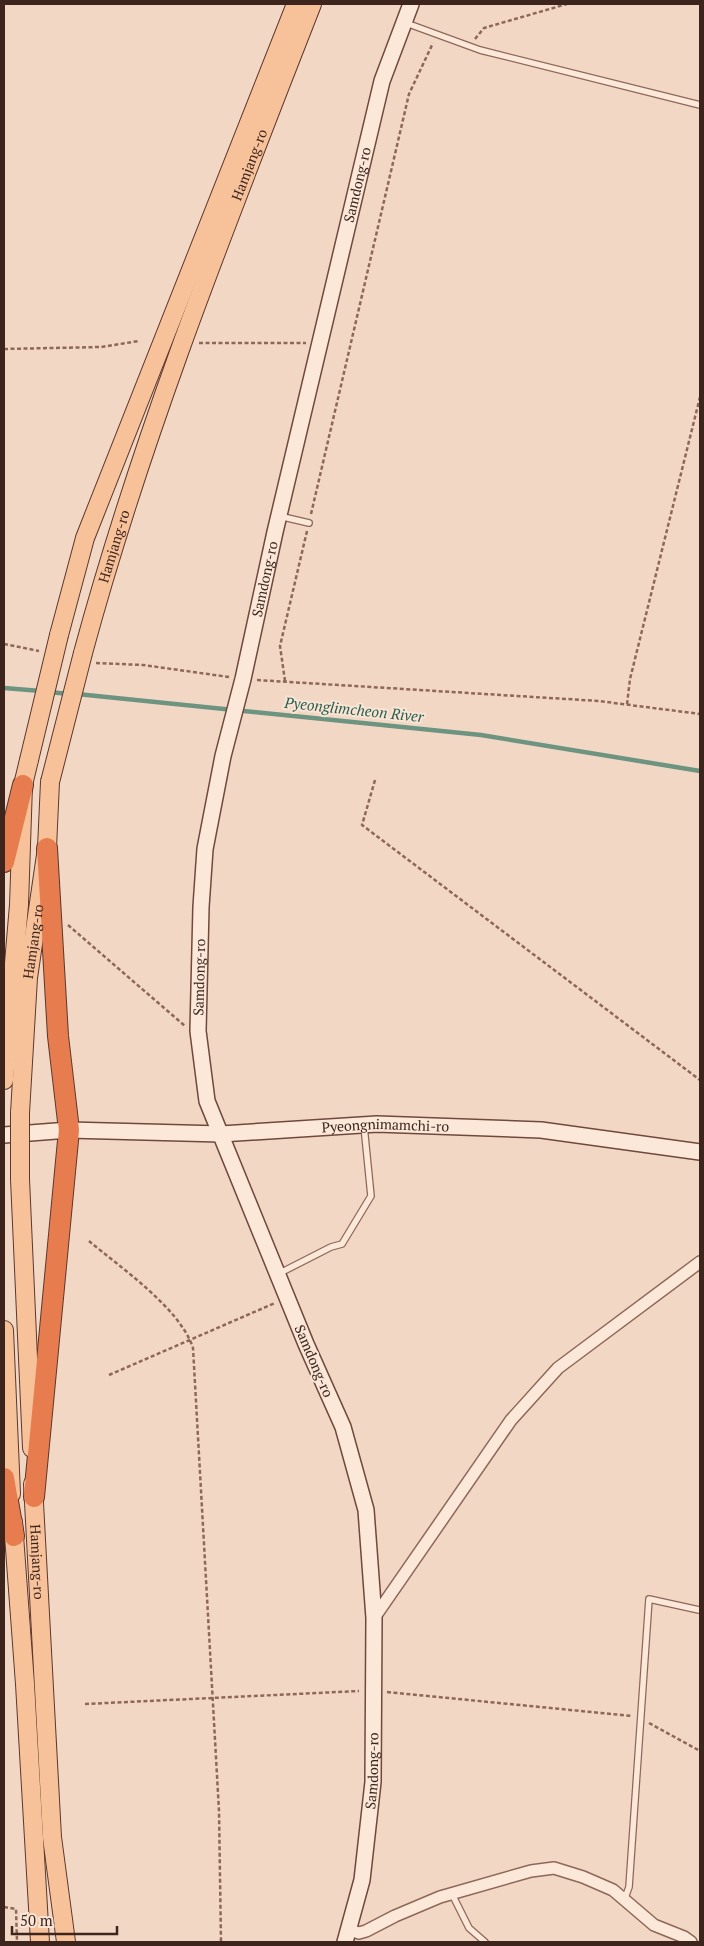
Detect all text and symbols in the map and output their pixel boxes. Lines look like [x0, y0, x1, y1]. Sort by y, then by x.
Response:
street label: Hamjang-ro [226, 126, 271, 203]
street label: Samdong-ro [339, 145, 375, 224]
street label: Hamjang-ro [93, 507, 134, 585]
street label: Samdong-ro [247, 539, 282, 619]
water label: Pyeonglimcheon River [283, 692, 426, 726]
street label: Hamjang-ro [18, 903, 48, 980]
street label: Samdong-ro [188, 938, 209, 1016]
street label: Pyeongnimamchi-ro [321, 1114, 450, 1137]
street label: Samdong-ro [291, 1322, 338, 1400]
street label: Hamjang-ro [26, 1524, 49, 1600]
street label: Samdong-ro [360, 1732, 382, 1810]
scale bar [12, 1904, 118, 1936]
text: 50 m [20, 1910, 53, 1930]

